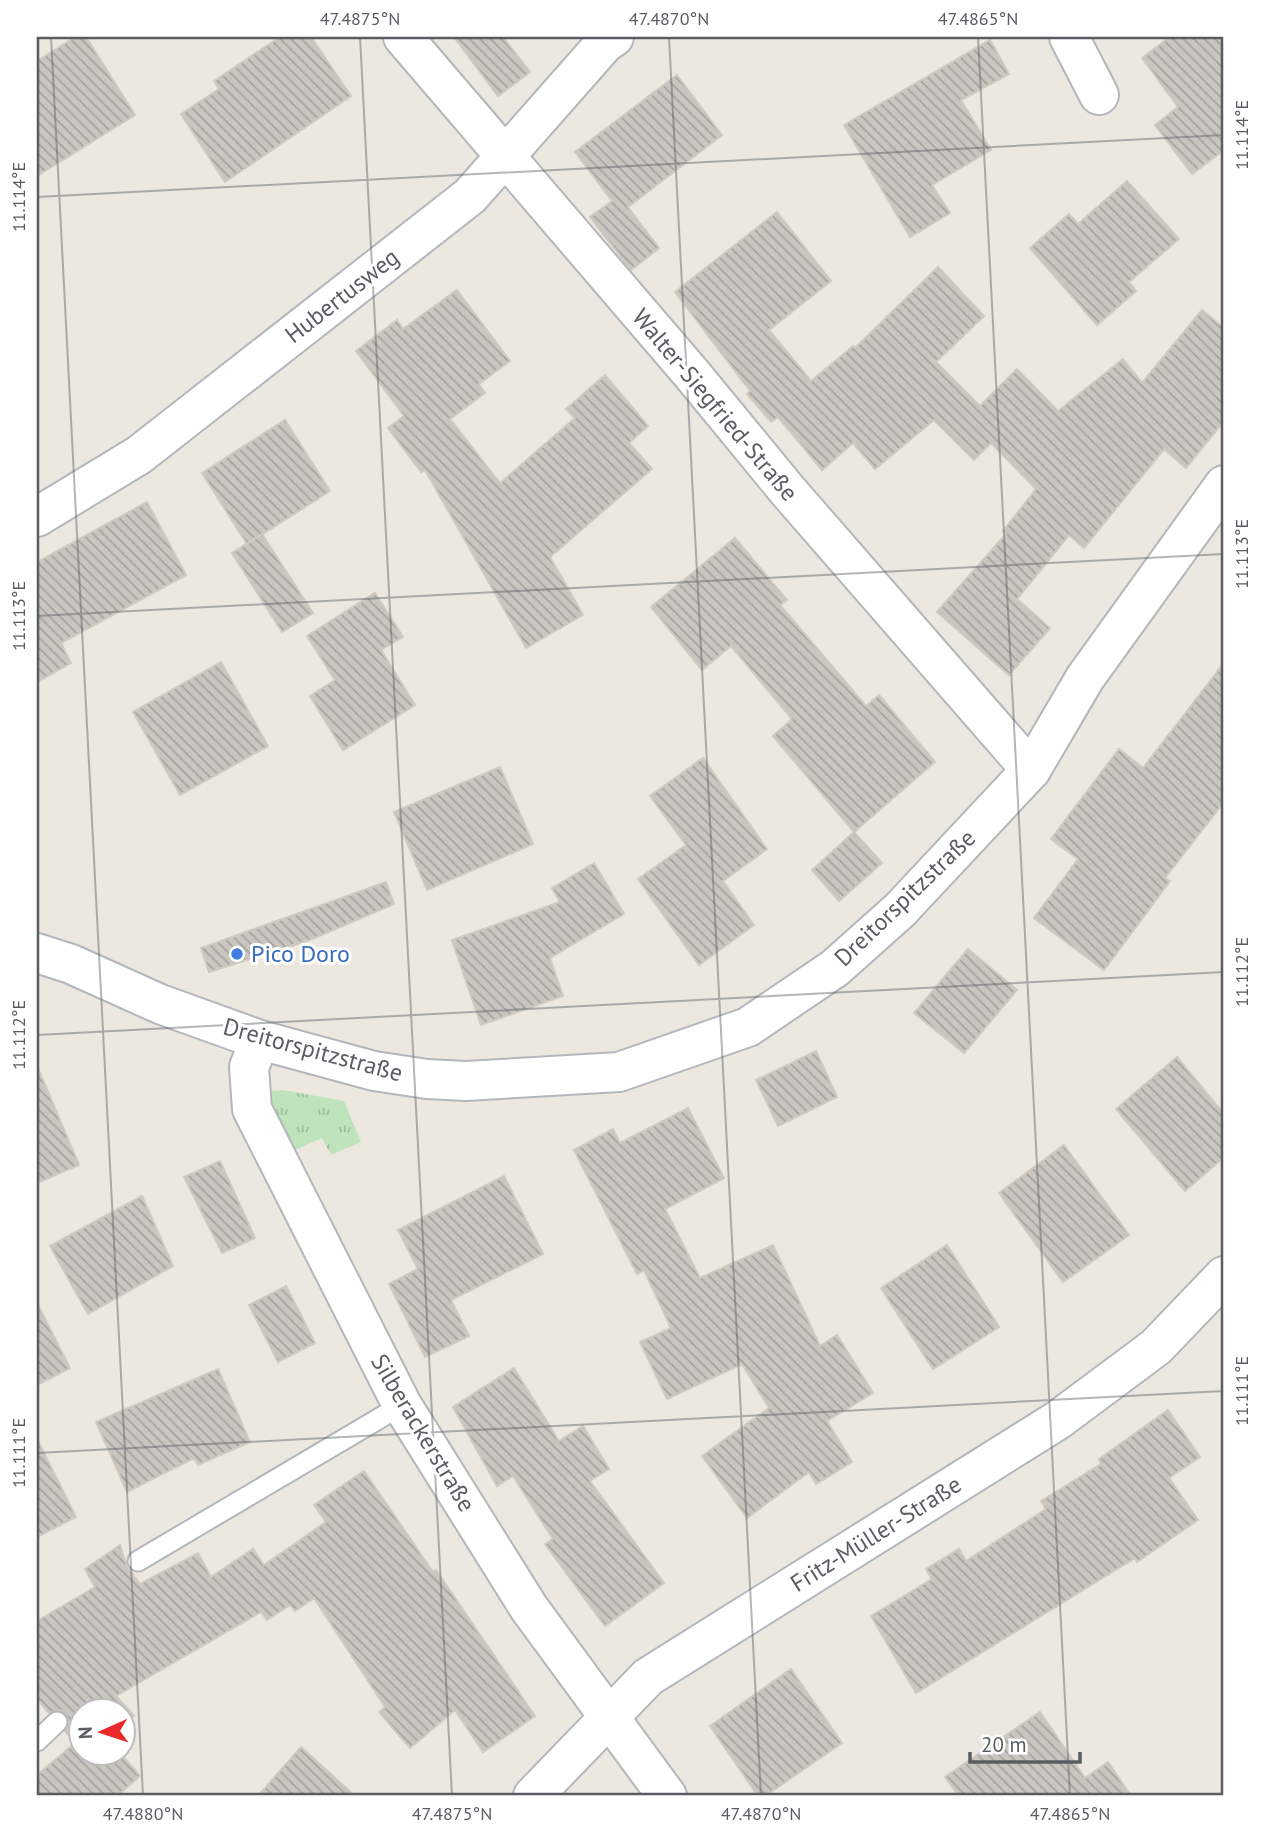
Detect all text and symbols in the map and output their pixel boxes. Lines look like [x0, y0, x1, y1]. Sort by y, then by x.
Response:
text: 47.4875°N [320, 7, 400, 30]
text: 47.4870°N [629, 7, 709, 30]
text: 47.4865°N [938, 7, 1018, 30]
text: 11.114°E [1230, 100, 1253, 170]
text: 11.114°E [7, 162, 30, 232]
street label: Hubertusweg [278, 241, 405, 350]
street label: Walter-Siegfried-Straße [626, 302, 805, 507]
text: 11.113°E [1230, 519, 1253, 589]
text: 11.113°E [7, 581, 30, 651]
street label: Dreitorspitzstraße [828, 822, 982, 973]
text: 11.112°E [1230, 937, 1253, 1007]
place label: Pico Doro [251, 938, 350, 969]
marker: Pico Doro [229, 946, 245, 962]
text: 11.112°E [7, 1000, 30, 1070]
street label: Dreitorspitzstraße [220, 1011, 406, 1088]
street label: Silberackerstraße [364, 1348, 483, 1517]
text: 11.111°E [1230, 1356, 1253, 1426]
text: 11.111°E [7, 1418, 30, 1488]
street label: Fritz-Müller-Straße [784, 1469, 967, 1599]
north arrow [66, 1696, 136, 1766]
scale bar [970, 1721, 1081, 1765]
text: N [73, 1726, 97, 1740]
text: 20 m [981, 1731, 1027, 1758]
text: 47.4880°N [103, 1802, 183, 1825]
text: 47.4875°N [412, 1802, 492, 1825]
text: 47.4870°N [721, 1802, 801, 1825]
text: 47.4865°N [1030, 1802, 1110, 1825]

